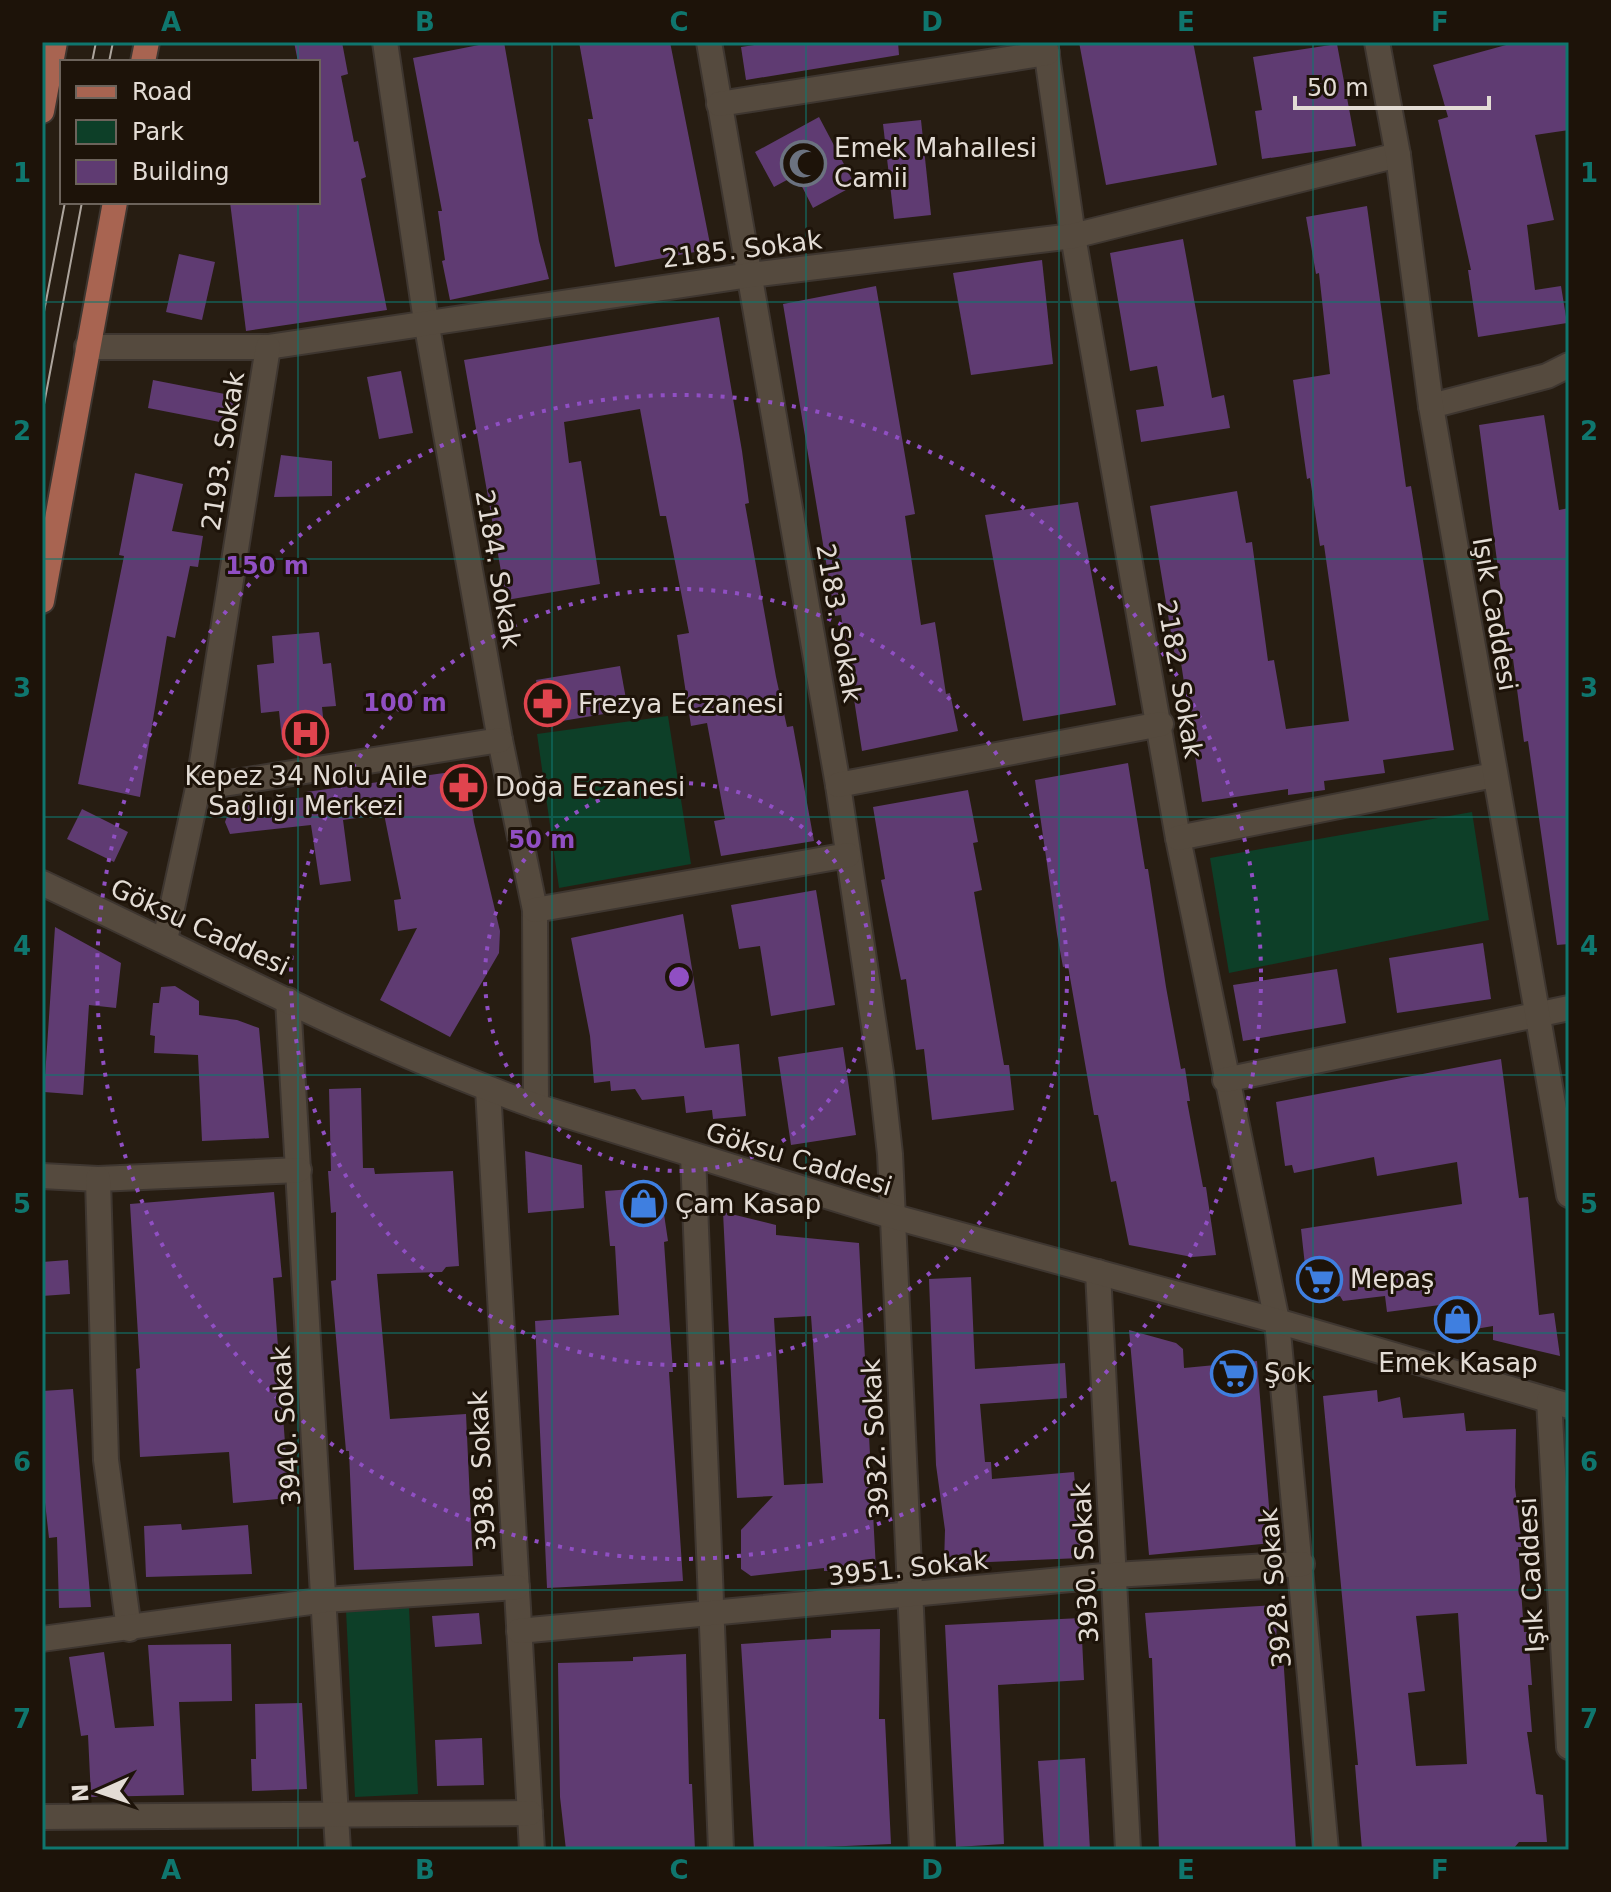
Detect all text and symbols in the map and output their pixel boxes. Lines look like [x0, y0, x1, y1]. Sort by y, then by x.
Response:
text: A [161, 7, 181, 37]
text: B [415, 7, 435, 37]
text: C [669, 7, 689, 37]
text: D [921, 7, 943, 37]
text: E [1177, 7, 1195, 37]
text: F [1431, 7, 1449, 37]
legend [60, 60, 320, 204]
scale bar [1295, 60, 1489, 110]
text: 50 m [1307, 74, 1369, 102]
text: Road [132, 78, 192, 106]
text: Park [132, 118, 184, 146]
place label: Emek Mahallesi Camii [834, 133, 1037, 193]
mosque icon: Emek Mahallesi Camii [779, 139, 827, 187]
text: 1 [13, 158, 31, 188]
text: Building [132, 158, 229, 186]
text: 1 [1580, 158, 1598, 188]
street label: 2185. Sokak [660, 224, 824, 274]
street label: 2193. Sokak [196, 369, 250, 533]
text: 2 [13, 416, 31, 446]
text: 2 [1580, 416, 1598, 446]
street label: 2184. Sokak [469, 487, 527, 651]
street label: Işık Caddesi [1467, 535, 1523, 693]
street label: 2183. Sokak [810, 541, 868, 705]
text: 150 m [225, 552, 309, 580]
street label: 2182. Sokak [1151, 597, 1209, 761]
text: 3 [13, 673, 31, 703]
text: 3 [1580, 673, 1598, 703]
pharmacy icon: Frezya Eczanesi [523, 680, 571, 728]
text: 100 m [363, 689, 447, 717]
place label: Frezya Eczanesi [578, 689, 784, 719]
hospital icon: Kepez 34 Nolu Aile Sağlığı Merkezi [282, 709, 330, 757]
place label: Kepez 34 Nolu Aile Sağlığı Merkezi [184, 761, 428, 821]
pharmacy icon: Doğa Eczanesi [440, 763, 488, 811]
place label: Doğa Eczanesi [495, 772, 685, 802]
text: 50 m [509, 826, 575, 854]
street label: Göksu Caddesi [106, 873, 294, 981]
text: 4 [13, 931, 31, 961]
text: 4 [1580, 931, 1598, 961]
centre of rings [665, 963, 693, 991]
street label: Göksu Caddesi [702, 1116, 896, 1202]
shop icon: Çam Kasap [620, 1180, 668, 1228]
text: 5 [13, 1189, 31, 1219]
place label: Çam Kasap [675, 1189, 821, 1219]
text: 5 [1580, 1189, 1598, 1219]
supermarket icon: Mepaş [1295, 1255, 1343, 1303]
place label: Mepaş [1350, 1264, 1434, 1294]
shop icon: Emek Kasap [1434, 1296, 1482, 1344]
street label: 3940. Sokak [265, 1345, 307, 1507]
place label: Emek Kasap [1378, 1348, 1538, 1378]
supermarket icon: Şok [1209, 1349, 1257, 1397]
street label: 3932. Sokak [856, 1358, 894, 1520]
place label: Şok [1264, 1358, 1311, 1388]
street label: 3938. Sokak [463, 1390, 501, 1552]
text: 6 [13, 1447, 31, 1477]
text: 6 [1580, 1447, 1598, 1477]
street label: 3930. Sokak [1066, 1482, 1104, 1644]
street label: Işık Caddesi [1512, 1497, 1550, 1653]
street label: 3928. Sokak [1253, 1507, 1297, 1669]
street label: 3951. Sokak [827, 1545, 989, 1591]
text: 7 [13, 1704, 31, 1734]
text: 7 [1580, 1704, 1598, 1734]
north arrow [60, 1752, 140, 1832]
text: N [68, 1783, 93, 1803]
text: A [161, 1855, 181, 1885]
text: B [415, 1855, 435, 1885]
text: C [669, 1855, 689, 1885]
text: D [921, 1855, 943, 1885]
text: E [1177, 1855, 1195, 1885]
text: F [1431, 1855, 1449, 1885]

